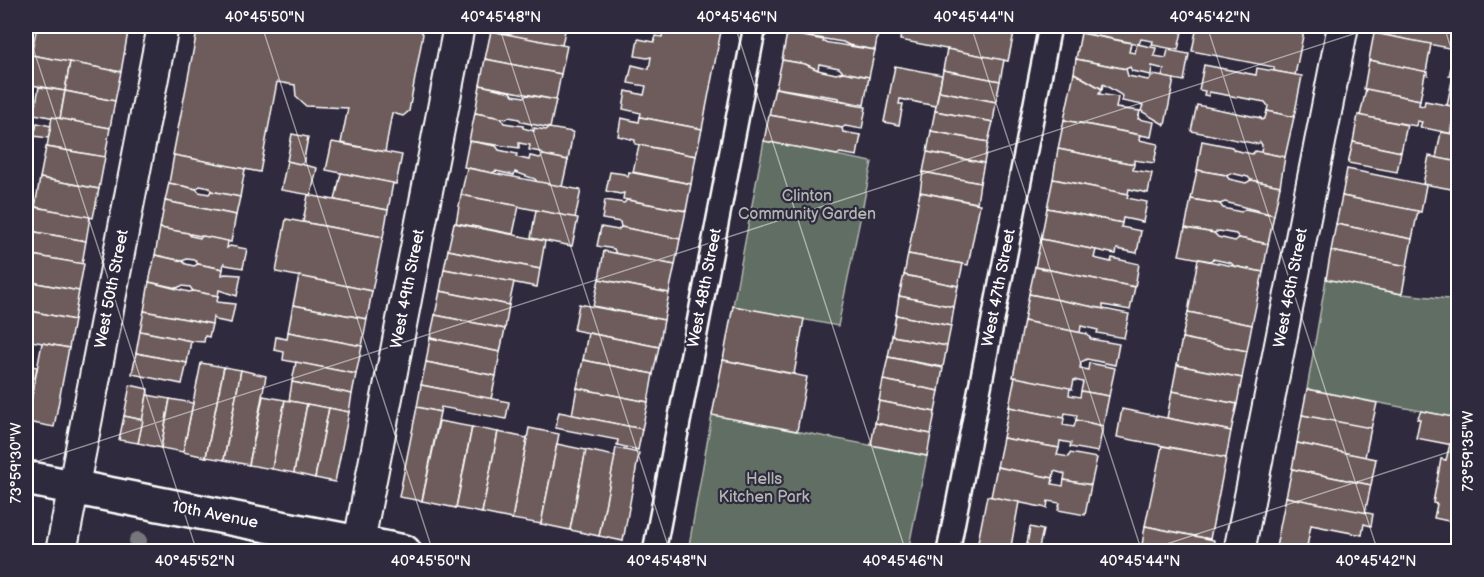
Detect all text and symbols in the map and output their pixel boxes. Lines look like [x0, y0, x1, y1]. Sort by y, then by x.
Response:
text: 40°45'50"N [225, 8, 305, 27]
text: 40°45'48"N [461, 8, 541, 27]
text: 40°45'46"N [696, 8, 778, 27]
text: 40°45'44"N [933, 8, 1015, 27]
text: 40°45'42"N [1170, 8, 1250, 27]
park label: Clinton Community Garden [738, 187, 876, 224]
street label: West 46th Street [1270, 226, 1312, 349]
street label: West 48th Street [684, 227, 726, 349]
street label: West 47th Street [978, 227, 1020, 349]
street label: West 50th Street [91, 228, 133, 350]
street label: West 49th Street [387, 228, 429, 350]
text: 73°59'35"W [1459, 410, 1478, 491]
text: 73°59'30"W [7, 422, 26, 504]
park label: Hells Kitchen Park [719, 470, 810, 507]
street label: 10th Avenue [170, 497, 260, 533]
text: 40°45'52"N [155, 552, 235, 571]
text: 40°45'50"N [391, 552, 471, 571]
text: 40°45'48"N [627, 552, 707, 571]
text: 40°45'46"N [862, 552, 944, 571]
text: 40°45'44"N [1099, 552, 1181, 571]
text: 40°45'42"N [1336, 552, 1416, 571]

